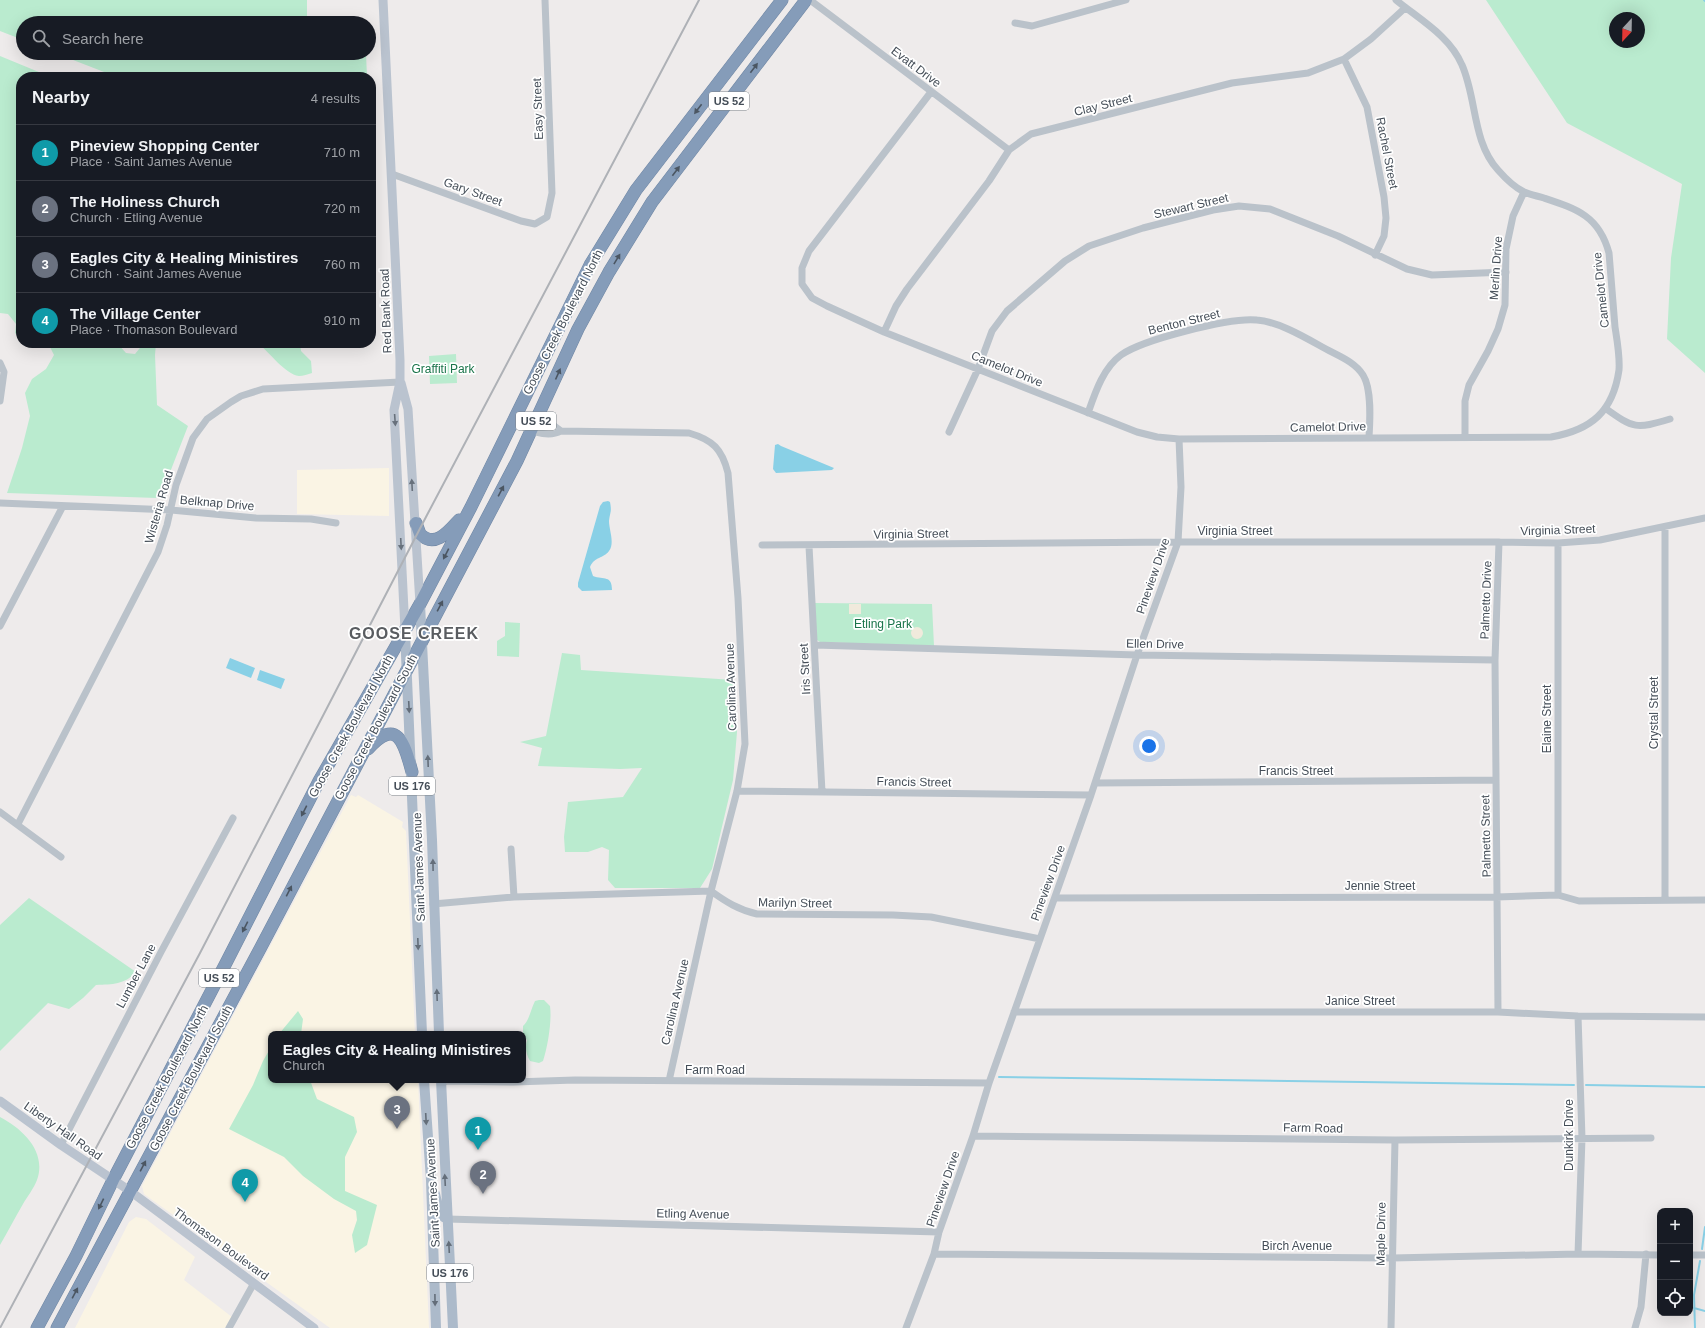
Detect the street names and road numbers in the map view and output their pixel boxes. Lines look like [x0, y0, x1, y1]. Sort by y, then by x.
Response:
street label: Evatt Drive [888, 44, 944, 90]
street label: Easy Street [530, 77, 546, 140]
street label: Clay Street [1073, 91, 1134, 119]
road number: US 52 [709, 92, 749, 110]
street label: Rachel Street [1373, 116, 1401, 191]
street label: Gary Street [442, 175, 505, 209]
street label: Stewart Street [1152, 190, 1230, 221]
street label: Merlin Drive [1487, 235, 1505, 300]
street label: Goose Creek Boulevard North [520, 247, 606, 397]
street label: Camelot Drive [1590, 251, 1612, 329]
street label: Red Bank Road [378, 268, 394, 354]
street label: Benton Street [1147, 306, 1222, 338]
street label: Camelot Drive [969, 348, 1045, 390]
road number: US 52 [516, 412, 556, 430]
street label: Camelot Drive [1290, 419, 1366, 435]
street label: Wisteria Road [142, 469, 176, 545]
street label: Belknap Drive [179, 493, 255, 513]
street label: Virginia Street [1520, 522, 1596, 538]
street label: Virginia Street [1197, 524, 1273, 538]
street label: Virginia Street [873, 526, 949, 542]
street label: Pineview Drive [1133, 536, 1173, 616]
street label: Palmetto Drive [1478, 560, 1494, 640]
street label: Ellen Drive [1126, 636, 1184, 652]
street label: Iris Street [797, 642, 813, 695]
street label: Carolina Avenue [722, 643, 740, 731]
street label: Goose Creek Boulevard North [306, 652, 396, 800]
street label: Goose Creek Boulevard South [332, 652, 420, 802]
street label: Crystal Street [1647, 676, 1661, 749]
street label: Elaine Street [1540, 684, 1554, 753]
street label: Francis Street [1259, 764, 1334, 778]
street label: Francis Street [877, 774, 952, 790]
road number: US 176 [389, 777, 435, 795]
street label: Palmetto Street [1478, 794, 1494, 877]
street label: Saint James Avenue [410, 812, 428, 922]
street label: Pineview Drive [1028, 843, 1068, 923]
street label: Jennie Street [1345, 879, 1416, 893]
street label: Marilyn Street [758, 895, 833, 911]
street label: Lumber Lane [113, 941, 159, 1011]
street label: Carolina Avenue [658, 957, 692, 1046]
road number: US 52 [199, 969, 239, 987]
street label: Janice Street [1325, 994, 1396, 1008]
street label: Goose Creek Boulevard North [123, 1003, 211, 1151]
street label: Goose Creek Boulevard South [147, 1003, 235, 1153]
street label: Farm Road [685, 1063, 745, 1077]
street label: Liberty Hall Road [21, 1099, 105, 1163]
street label: Dunkirk Drive [1562, 1099, 1576, 1171]
street label: Farm Road [1283, 1120, 1343, 1136]
street label: Saint James Avenue [423, 1138, 443, 1248]
street label: Pineview Drive [923, 1149, 963, 1229]
street label: Maple Drive [1373, 1202, 1389, 1266]
street label: Thomason Boulevard [171, 1205, 271, 1283]
street label: Etling Avenue [656, 1206, 730, 1222]
street label: Birch Avenue [1262, 1239, 1333, 1253]
road number: US 176 [427, 1264, 473, 1282]

